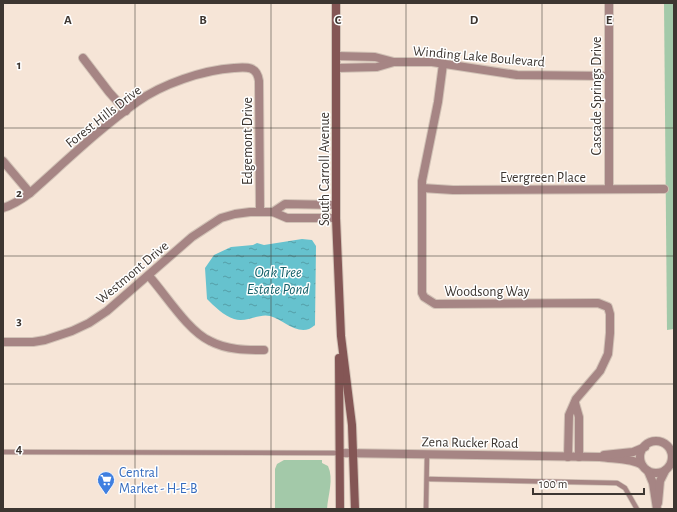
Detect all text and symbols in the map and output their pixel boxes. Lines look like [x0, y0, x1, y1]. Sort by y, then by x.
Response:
text: A [64, 14, 72, 27]
text: B [199, 14, 207, 27]
text: C [335, 14, 342, 27]
text: D [470, 14, 479, 27]
text: E [606, 14, 613, 27]
street label: Cascade Springs Drive [590, 37, 604, 155]
street label: Winding Lake Boulevard [412, 44, 545, 70]
text: 1 [17, 59, 21, 72]
street label: Forest Hills Drive [63, 83, 144, 151]
street label: Edgemont Drive [241, 97, 255, 185]
street label: South Carroll Avenue [318, 112, 332, 226]
street label: Evergreen Place [500, 171, 586, 185]
text: 2 [16, 187, 22, 200]
street label: Westmont Drive [94, 239, 171, 307]
water label: Oak Tree Estate Pond [247, 265, 310, 297]
street label: Woodsong Way [444, 285, 530, 299]
text: 3 [16, 315, 22, 328]
street label: Zena Rucker Road [421, 435, 518, 451]
text: 4 [16, 443, 23, 456]
place label: Central Market - H-E-B [119, 466, 198, 496]
supermarket icon: Central Market - H-E-B [96, 470, 116, 495]
scale bar [533, 470, 644, 496]
text: 100 m [539, 478, 567, 490]

